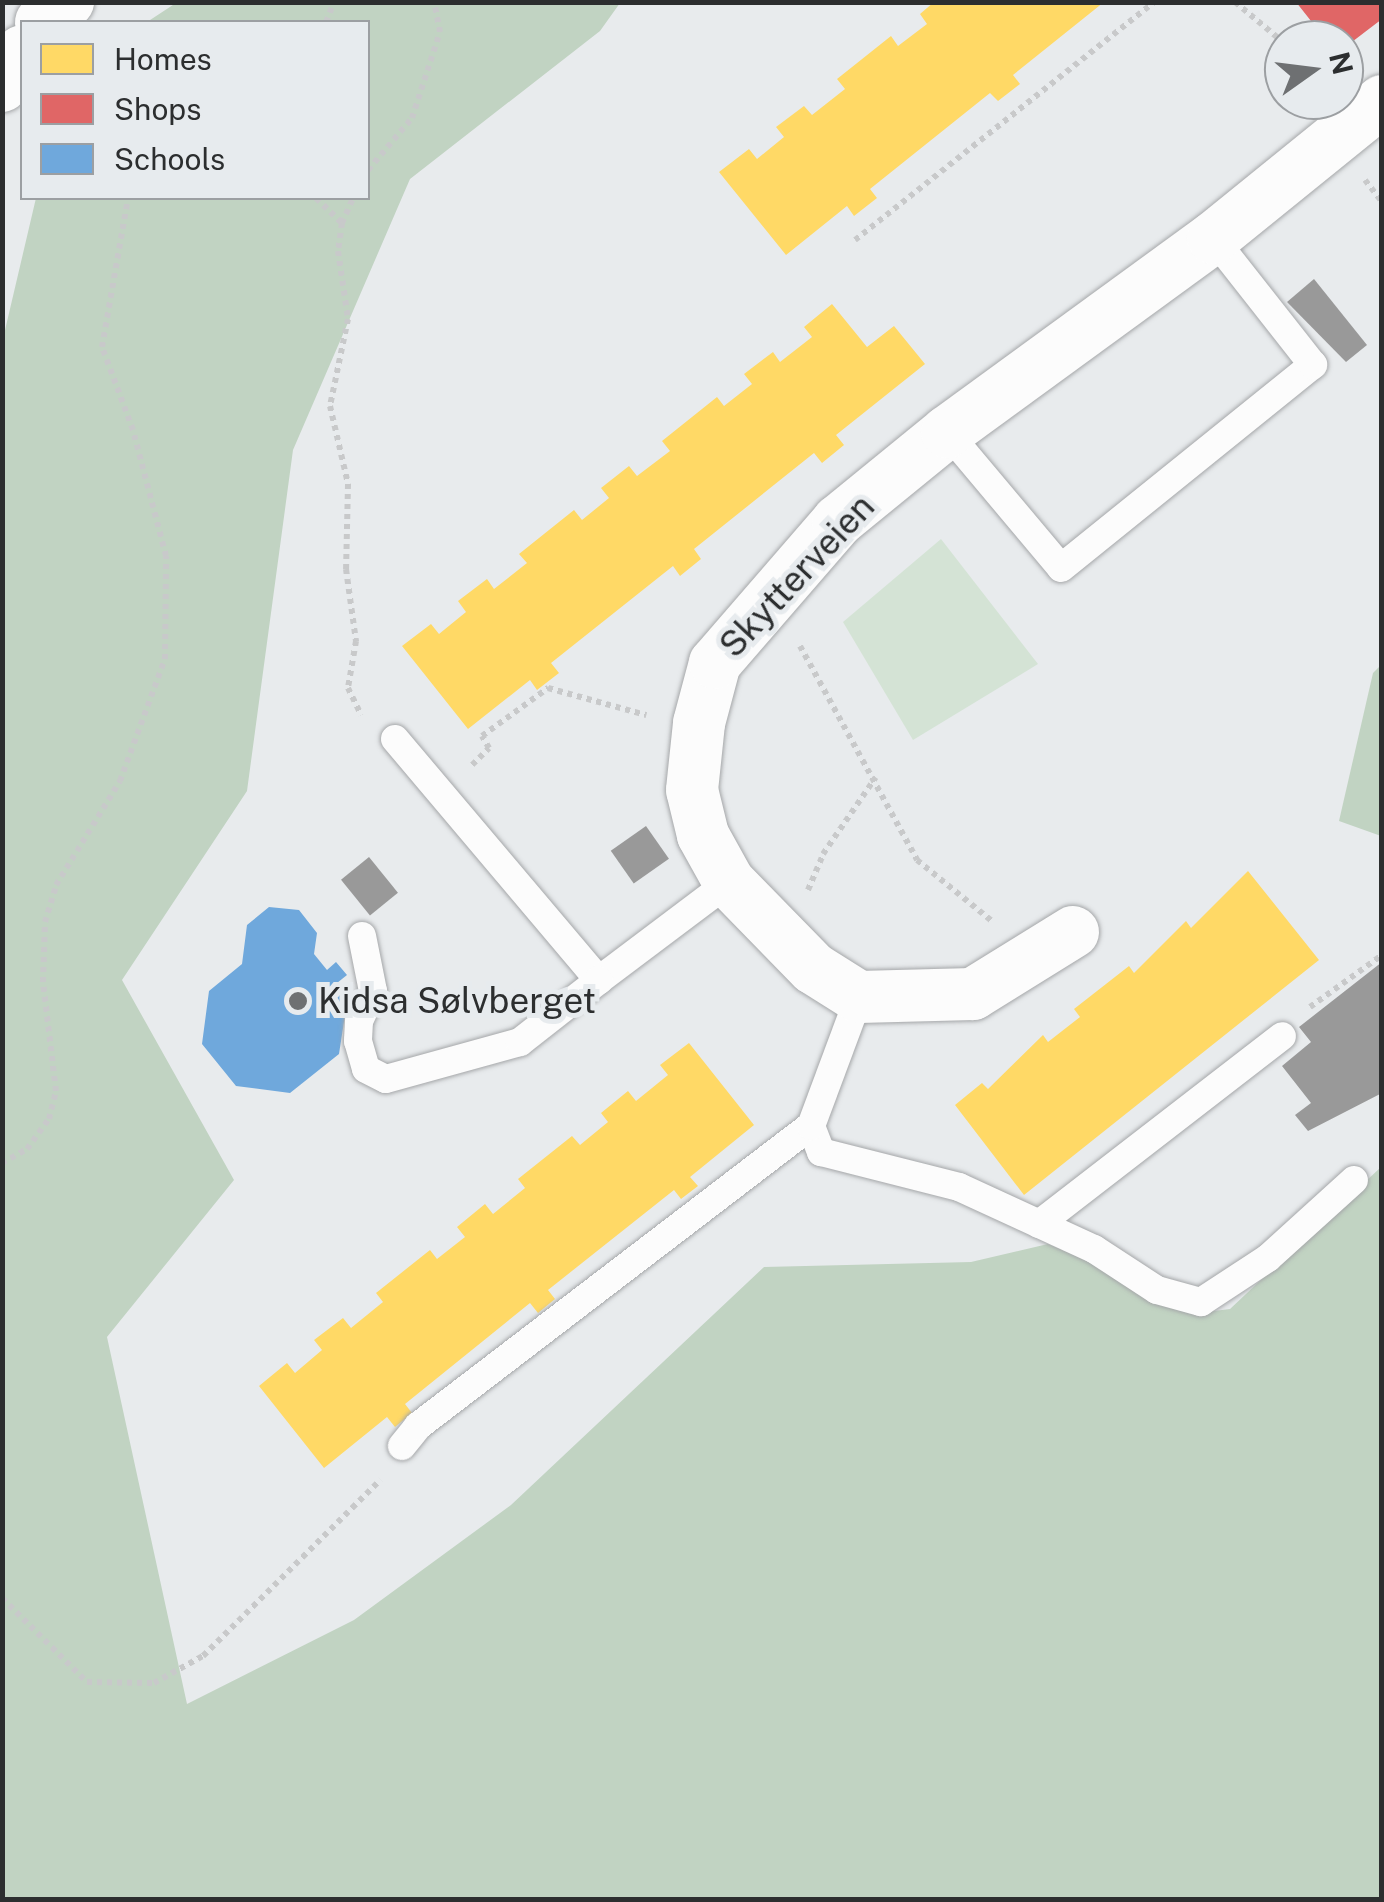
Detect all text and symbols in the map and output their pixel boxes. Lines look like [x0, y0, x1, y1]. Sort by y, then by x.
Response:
legend [20, 20, 370, 200]
north arrow [1264, 20, 1364, 120]
text: Homes [114, 41, 212, 77]
text: N [1323, 48, 1360, 78]
text: Shops [114, 91, 201, 127]
text: Schools [114, 141, 225, 177]
street label: Skytterveien [711, 486, 883, 666]
place label: Kidsa Sølvberget [318, 980, 596, 1022]
marker: Kidsa Sølvberget [287, 990, 309, 1012]

